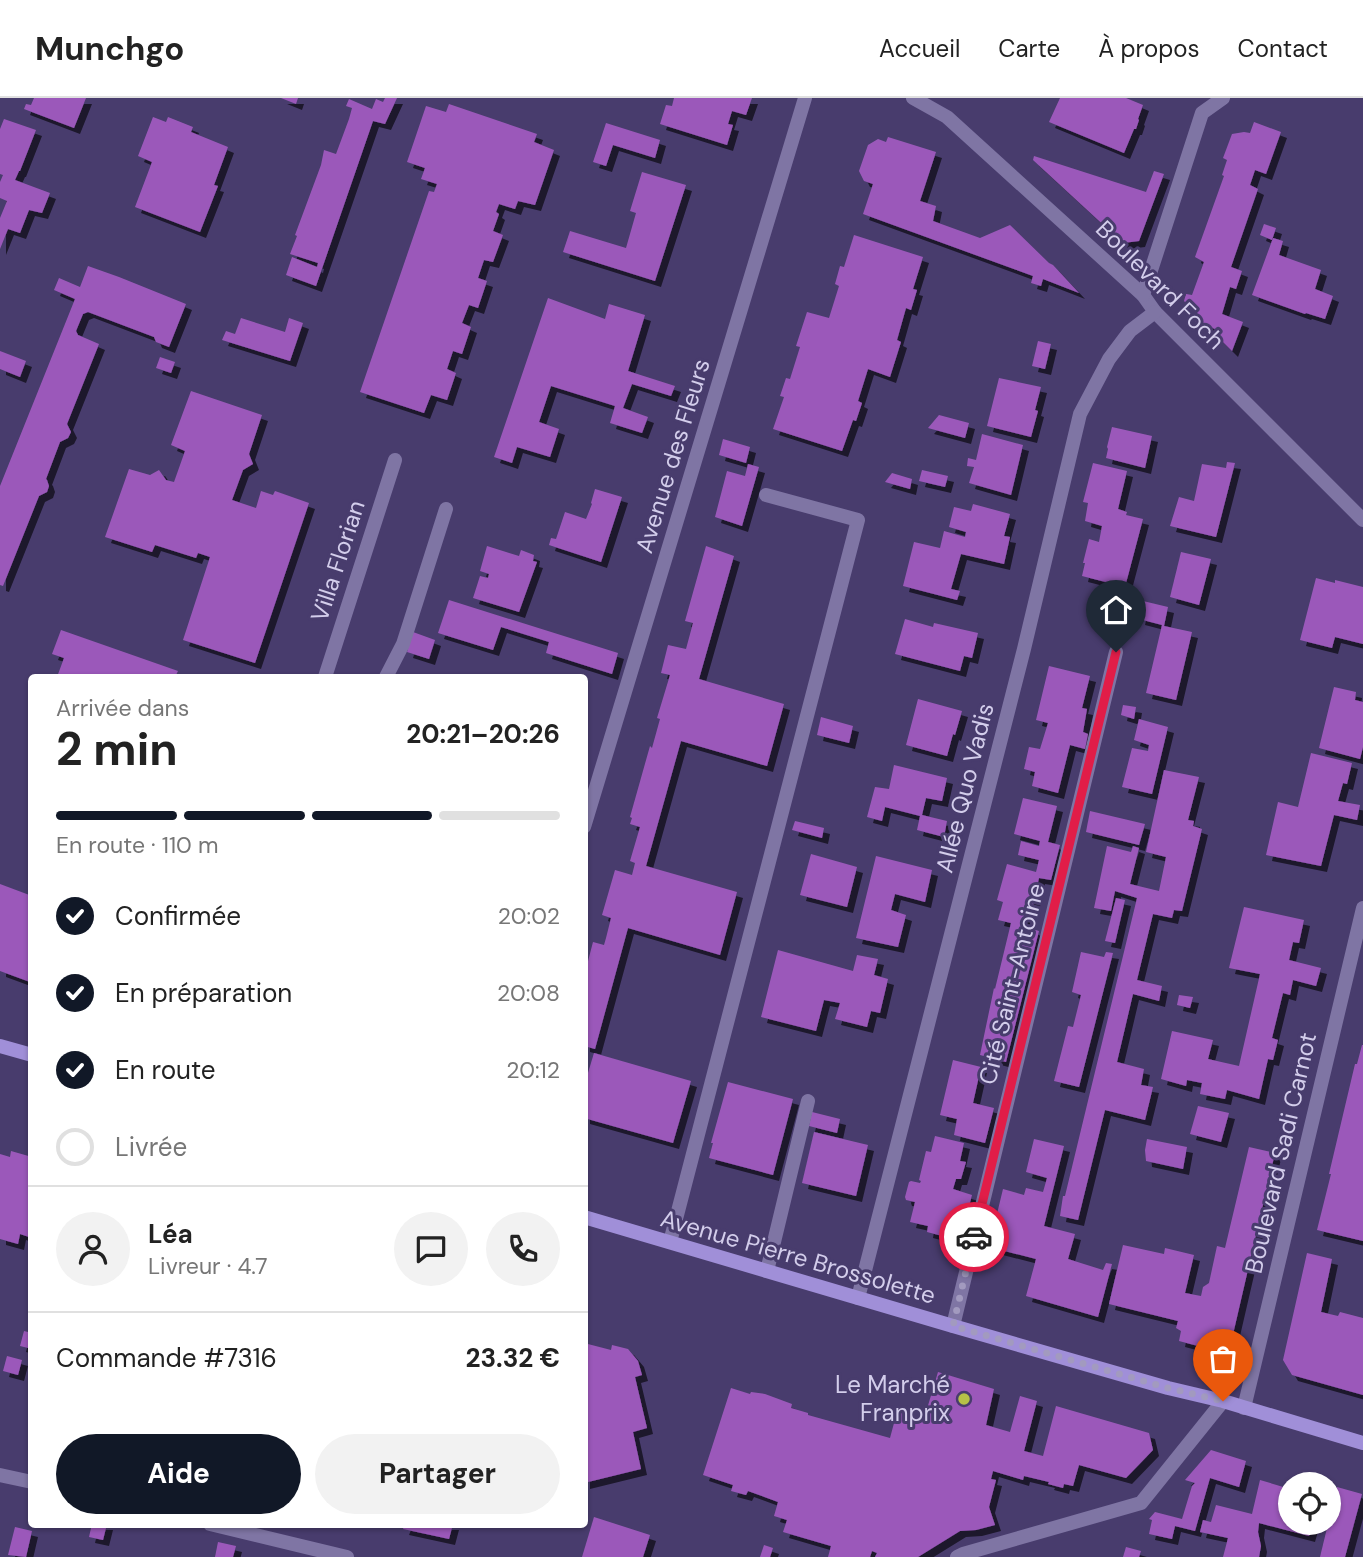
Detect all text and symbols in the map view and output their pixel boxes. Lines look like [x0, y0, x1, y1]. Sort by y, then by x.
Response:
text: Munchgo [35, 27, 185, 70]
text: Accueil [879, 33, 960, 64]
text: Carte [998, 33, 1060, 64]
text: À propos [1098, 33, 1200, 64]
text: Contact [1238, 33, 1328, 64]
street label: Boulevard Foch [1089, 214, 1231, 356]
street label: Avenue des Fleurs [628, 355, 717, 557]
street label: Villa Florian [303, 496, 372, 625]
pin [1086, 580, 1146, 652]
icon: home [1097, 591, 1135, 629]
text: Arrivée dans [56, 693, 189, 723]
street label: Allée Quo Vadis [928, 700, 1001, 876]
text: 20:21–20:26 [406, 717, 560, 751]
text: 2 min [56, 719, 178, 779]
text: En route · 110 m [56, 830, 218, 860]
street label: Cité Saint-Antoine [972, 880, 1052, 1088]
icon: check [56, 897, 94, 935]
text: Confirmée [115, 899, 241, 933]
text: 20:02 [498, 901, 560, 931]
icon: check [56, 974, 94, 1012]
text: En préparation [115, 976, 292, 1010]
text: 20:08 [497, 978, 560, 1008]
street label: Boulevard Sadi Carnot [1238, 1029, 1323, 1276]
icon: check [56, 1051, 94, 1089]
text: En route [115, 1053, 216, 1087]
text: 20:12 [506, 1055, 560, 1085]
text: Livrée [115, 1130, 187, 1164]
street label: Avenue Pierre Brossolette [657, 1202, 939, 1311]
courier [939, 1202, 1009, 1272]
button: person [56, 1212, 130, 1286]
button: chat [394, 1212, 468, 1286]
button: phone [486, 1212, 560, 1286]
text: Léa [148, 1217, 193, 1251]
icon: car [955, 1218, 993, 1256]
text: Livreur · 4.7 [148, 1251, 268, 1281]
pin [1193, 1329, 1253, 1401]
icon: bag [1204, 1340, 1242, 1378]
text: Commande #7316 [56, 1341, 277, 1375]
text: 23.32 € [465, 1341, 560, 1375]
place label: Le Marché Franprix [835, 1369, 950, 1428]
marker: Le Marché Franprix [956, 1391, 972, 1407]
button: Aide [56, 1434, 301, 1514]
button: Partager [315, 1434, 560, 1514]
map controls [1278, 1472, 1341, 1535]
button: locate [1278, 1472, 1341, 1535]

